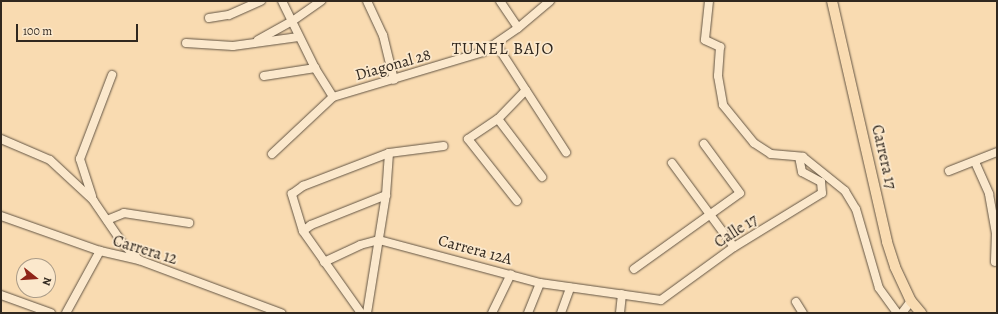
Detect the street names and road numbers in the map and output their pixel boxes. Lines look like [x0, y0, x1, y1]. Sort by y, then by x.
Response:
street label: Diagonal 28 [353, 45, 433, 85]
street label: Carrera 17 [867, 123, 901, 191]
street label: Calle 17 [711, 210, 761, 252]
street label: Carrera 12 [110, 231, 180, 269]
street label: Carrera 12A [436, 231, 514, 269]

